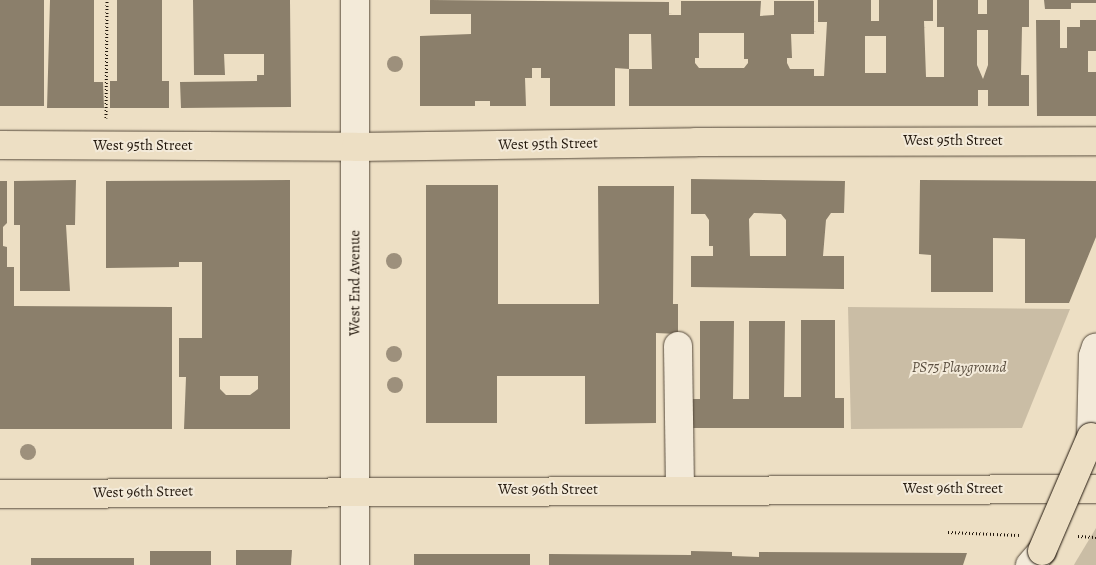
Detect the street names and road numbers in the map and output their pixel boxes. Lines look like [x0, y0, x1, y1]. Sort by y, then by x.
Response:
street label: West 95th Street [903, 132, 1003, 150]
street label: West 95th Street [498, 134, 598, 154]
street label: West 95th Street [93, 137, 193, 155]
street label: West End Avenue [346, 230, 364, 336]
street label: West 96th Street [903, 480, 1003, 498]
street label: West 96th Street [498, 481, 598, 499]
street label: West 96th Street [93, 482, 193, 502]

